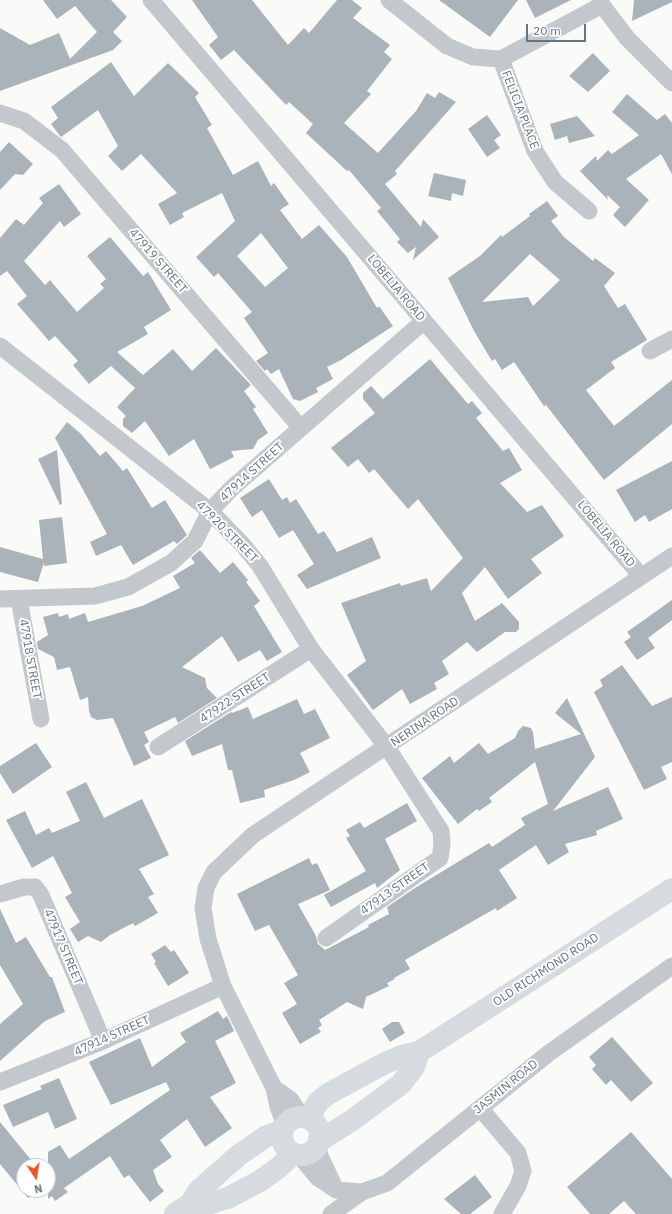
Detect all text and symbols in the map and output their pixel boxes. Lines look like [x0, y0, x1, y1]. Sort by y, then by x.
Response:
scale bar [528, 16, 588, 42]
text: 20 m [533, 23, 561, 38]
street label: FELICIA PLACE [498, 69, 542, 151]
street label: 47919 STREET [126, 226, 190, 296]
street label: LOBELIA ROAD [364, 252, 428, 324]
street label: 47914 STREET [217, 440, 287, 504]
street label: 47920 STREET [193, 498, 261, 566]
street label: LOBELIA ROAD [574, 498, 638, 570]
street label: 47918 STREET [16, 618, 44, 700]
street label: 47922 STREET [197, 670, 273, 726]
street label: NERINA ROAD [388, 694, 462, 750]
street label: 47913 STREET [358, 860, 432, 918]
street label: 47917 STREET [41, 907, 85, 987]
street label: OLD RICHMOND ROAD [490, 930, 602, 1010]
street label: 47914 STREET [72, 1013, 152, 1059]
street label: JASMIN ROAD [471, 1057, 541, 1117]
north arrow [16, 1158, 56, 1198]
text: N [33, 1181, 44, 1196]

